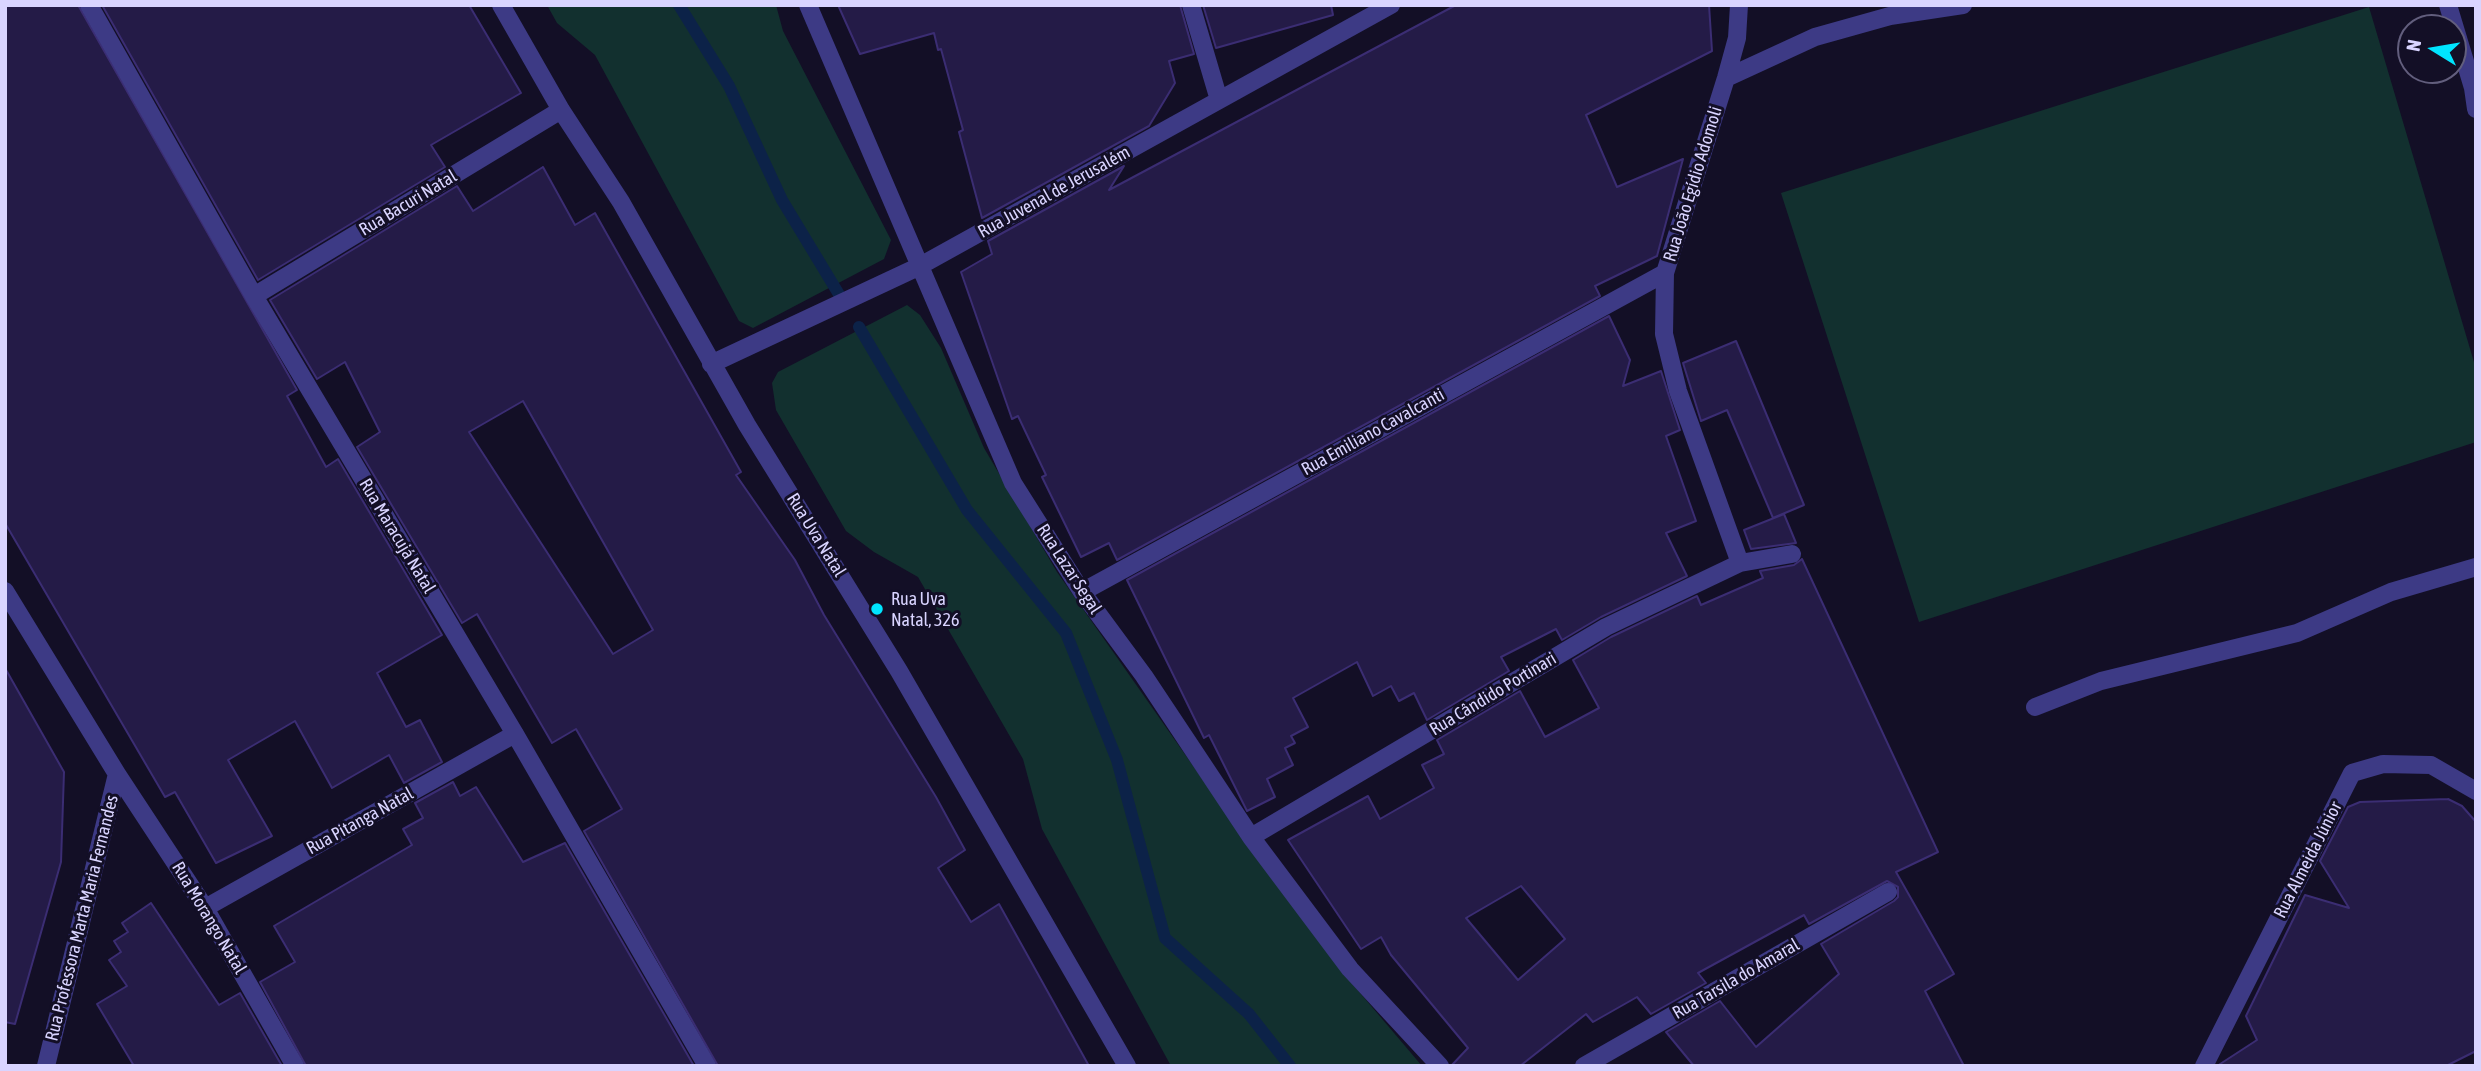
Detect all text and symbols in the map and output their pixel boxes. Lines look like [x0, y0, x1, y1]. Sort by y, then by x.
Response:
north arrow [2397, 14, 2467, 84]
text: N [2401, 38, 2425, 53]
street label: Rua João Egídio Adomoli [1659, 104, 1727, 264]
street label: Rua Juvenal de Jerusalém [974, 141, 1134, 243]
street label: Rua Bacuri Natal [355, 165, 461, 241]
street label: Rua Emiliano Cavalcanti [1298, 384, 1448, 480]
street label: Rua Maracujá Natal [354, 475, 440, 597]
street label: Rua Uva Natal [782, 489, 850, 581]
street label: Rua Lazar Segal [1032, 520, 1106, 618]
place label: Rua Uva Natal, 326 [891, 588, 959, 630]
marker: Rua Uva Natal, 326 [869, 601, 885, 617]
street label: Rua Cândido Portinari [1426, 648, 1560, 740]
street label: Rua Pitanga Natal [303, 783, 417, 859]
street label: Rua Professora Marta Maria Fernandes [41, 793, 123, 1043]
street label: Rua Almeida Júnior [2269, 798, 2347, 922]
street label: Rua Morango Natal [167, 858, 251, 978]
street label: Rua Tarsila do Amaral [1669, 934, 1803, 1024]

